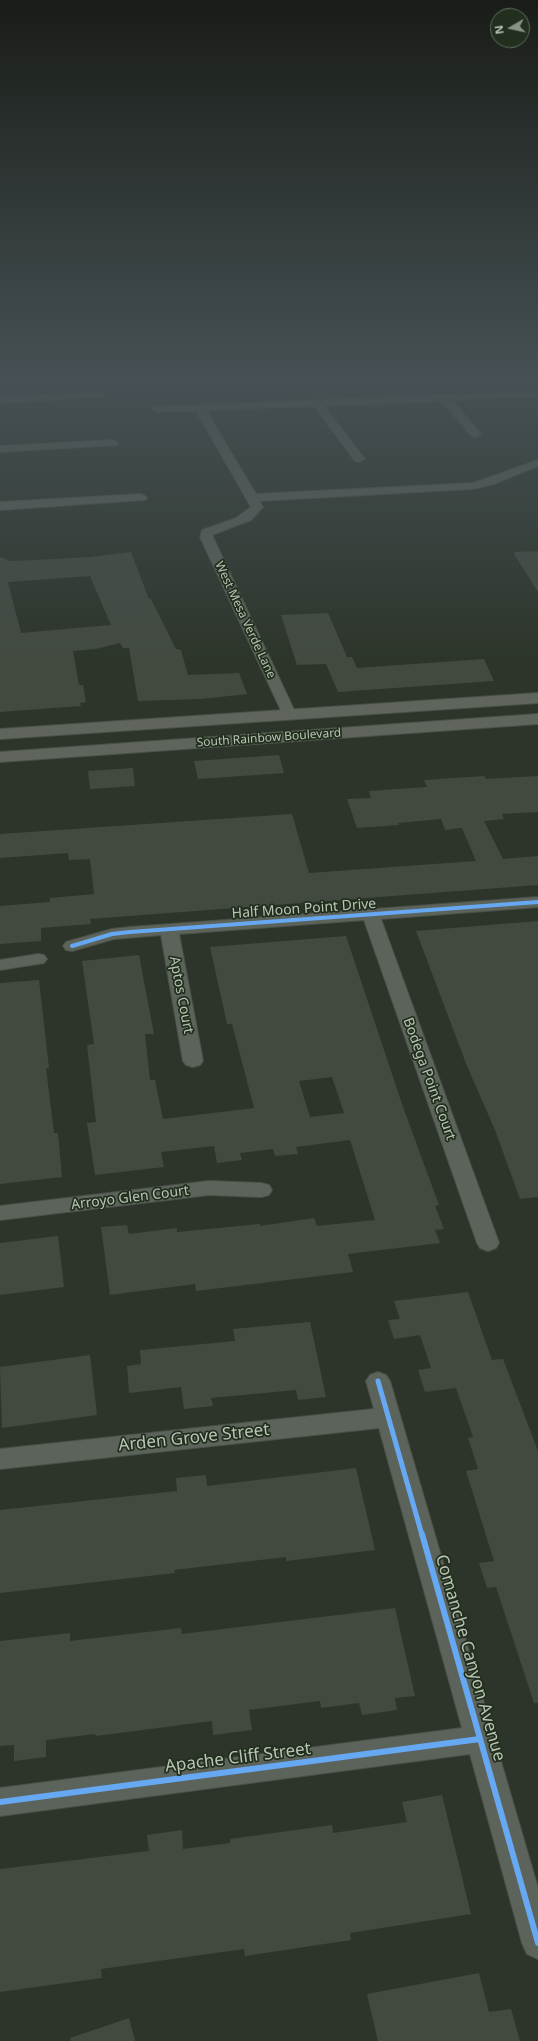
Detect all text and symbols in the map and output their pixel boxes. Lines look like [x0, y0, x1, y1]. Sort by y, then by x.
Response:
north arrow [490, 8, 530, 48]
text: N [491, 24, 507, 35]
street label: West Mesa Verde Lane [212, 559, 278, 681]
street label: South Rainbow Boulevard [196, 726, 342, 750]
street label: Half Moon Point Drive [231, 896, 377, 922]
street label: Aptos Court [165, 955, 197, 1035]
street label: Bodega Point Court [399, 1016, 459, 1142]
street label: Arroyo Glen Court [70, 1182, 190, 1214]
street label: Arden Grove Street [118, 1420, 270, 1456]
street label: Comanche Canyon Avenue [431, 1552, 509, 1764]
street label: Apache Cliff Street [164, 1739, 312, 1777]

